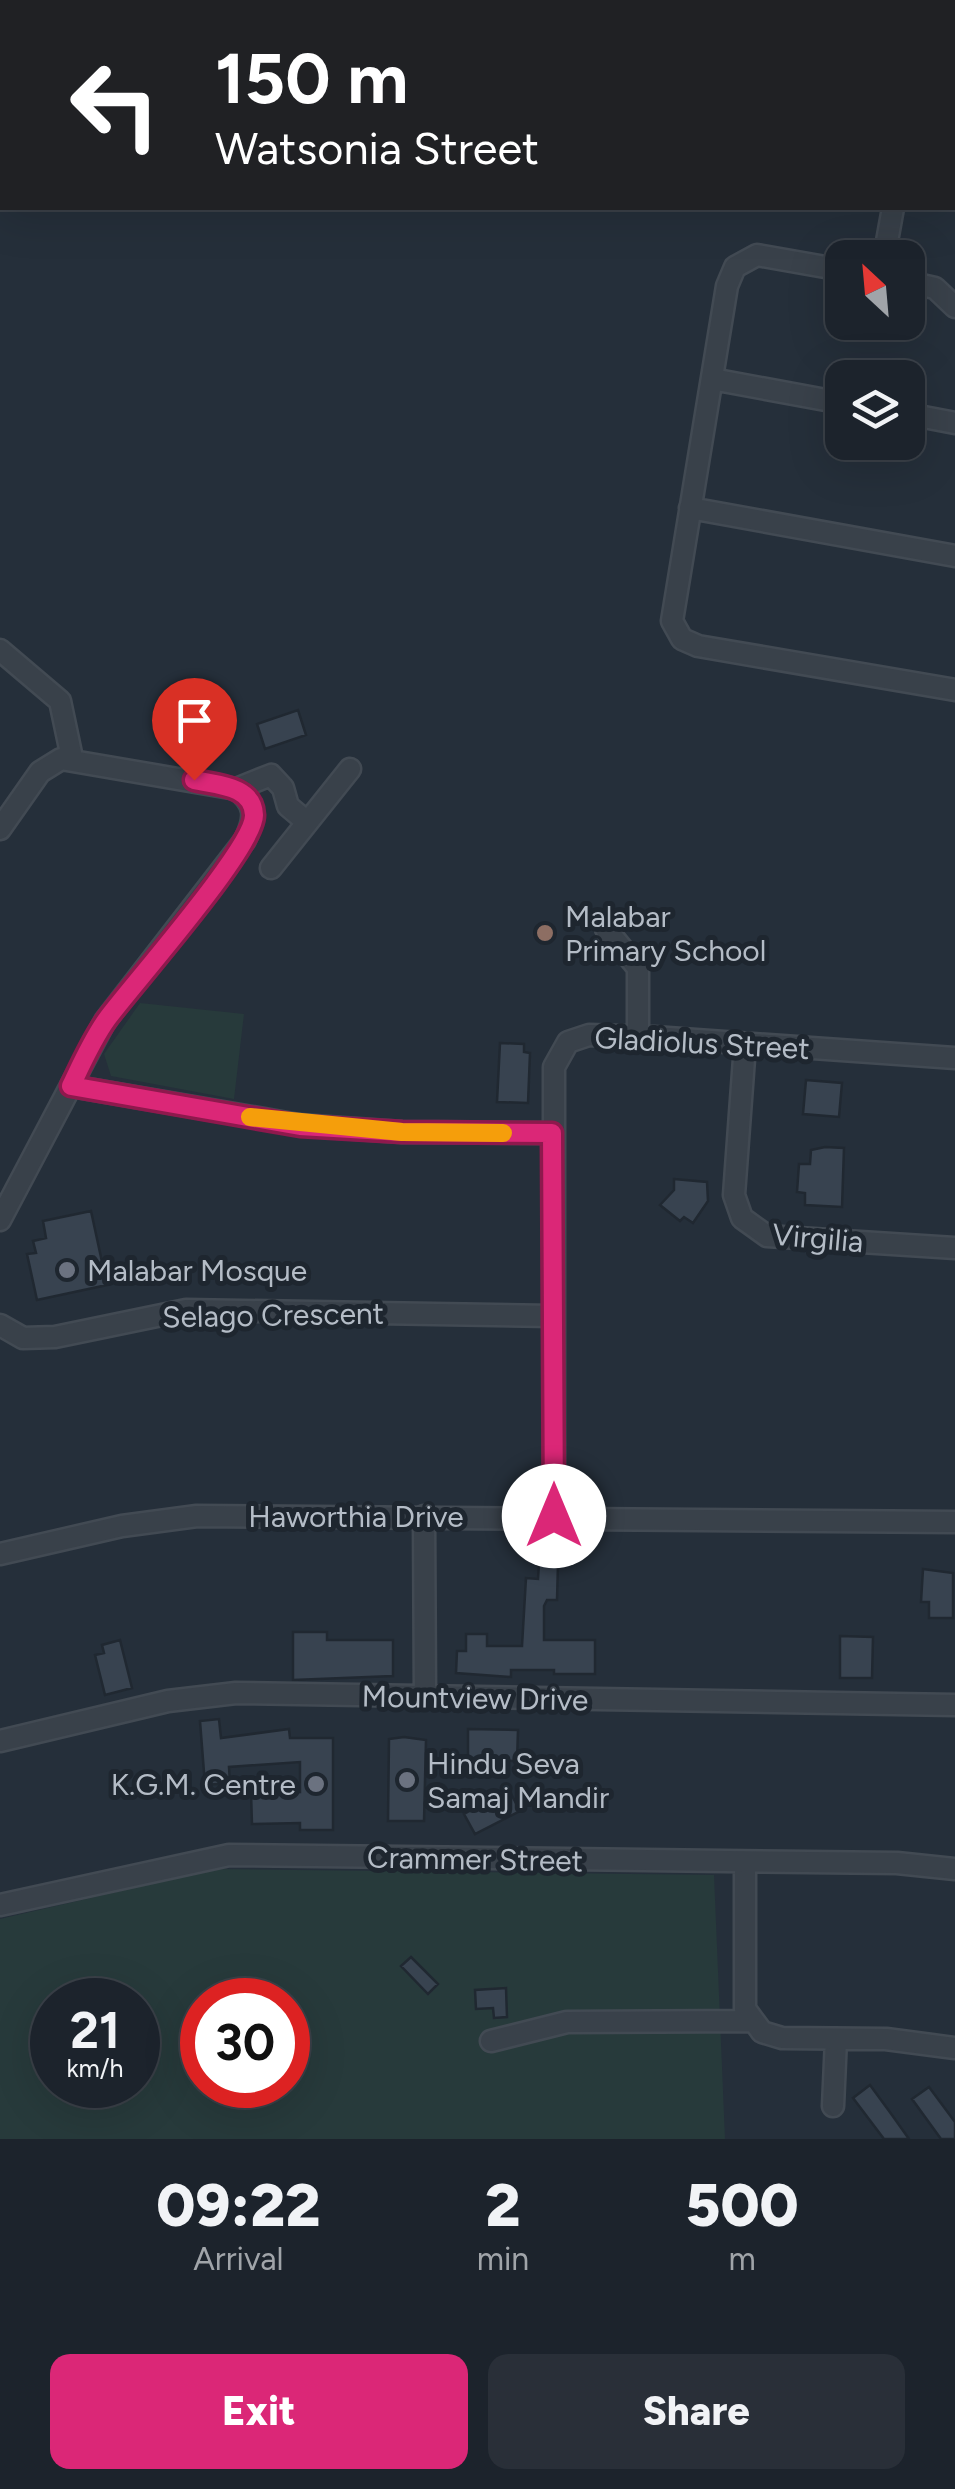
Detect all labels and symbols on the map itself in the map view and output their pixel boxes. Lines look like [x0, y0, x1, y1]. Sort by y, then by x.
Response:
north arrow [825, 240, 925, 340]
pin [152, 678, 237, 781]
place label: Malabar Primary School [565, 898, 766, 969]
marker: Malabar Primary School [534, 922, 556, 944]
street label: Gladiolus Street [593, 1019, 811, 1067]
street label: Virgilia [771, 1216, 865, 1260]
place label: Malabar Mosque [87, 1252, 307, 1289]
marker: Malabar Mosque [56, 1259, 78, 1281]
street label: Selago Crescent [162, 1295, 384, 1335]
position arrow [502, 1464, 606, 1568]
street label: Haworthia Drive [248, 1498, 464, 1535]
street label: Mountview Drive [361, 1678, 589, 1718]
place label: Hindu Seva Samaj Mandir [427, 1745, 609, 1816]
place label: K.G.M. Centre [111, 1766, 296, 1803]
marker: Hindu Seva Samaj Mandir [396, 1769, 418, 1791]
marker: K.G.M. Centre [305, 1773, 327, 1795]
street label: Crammer Street [367, 1839, 583, 1879]
speed limit sign: 30 [180, 1978, 310, 2108]

